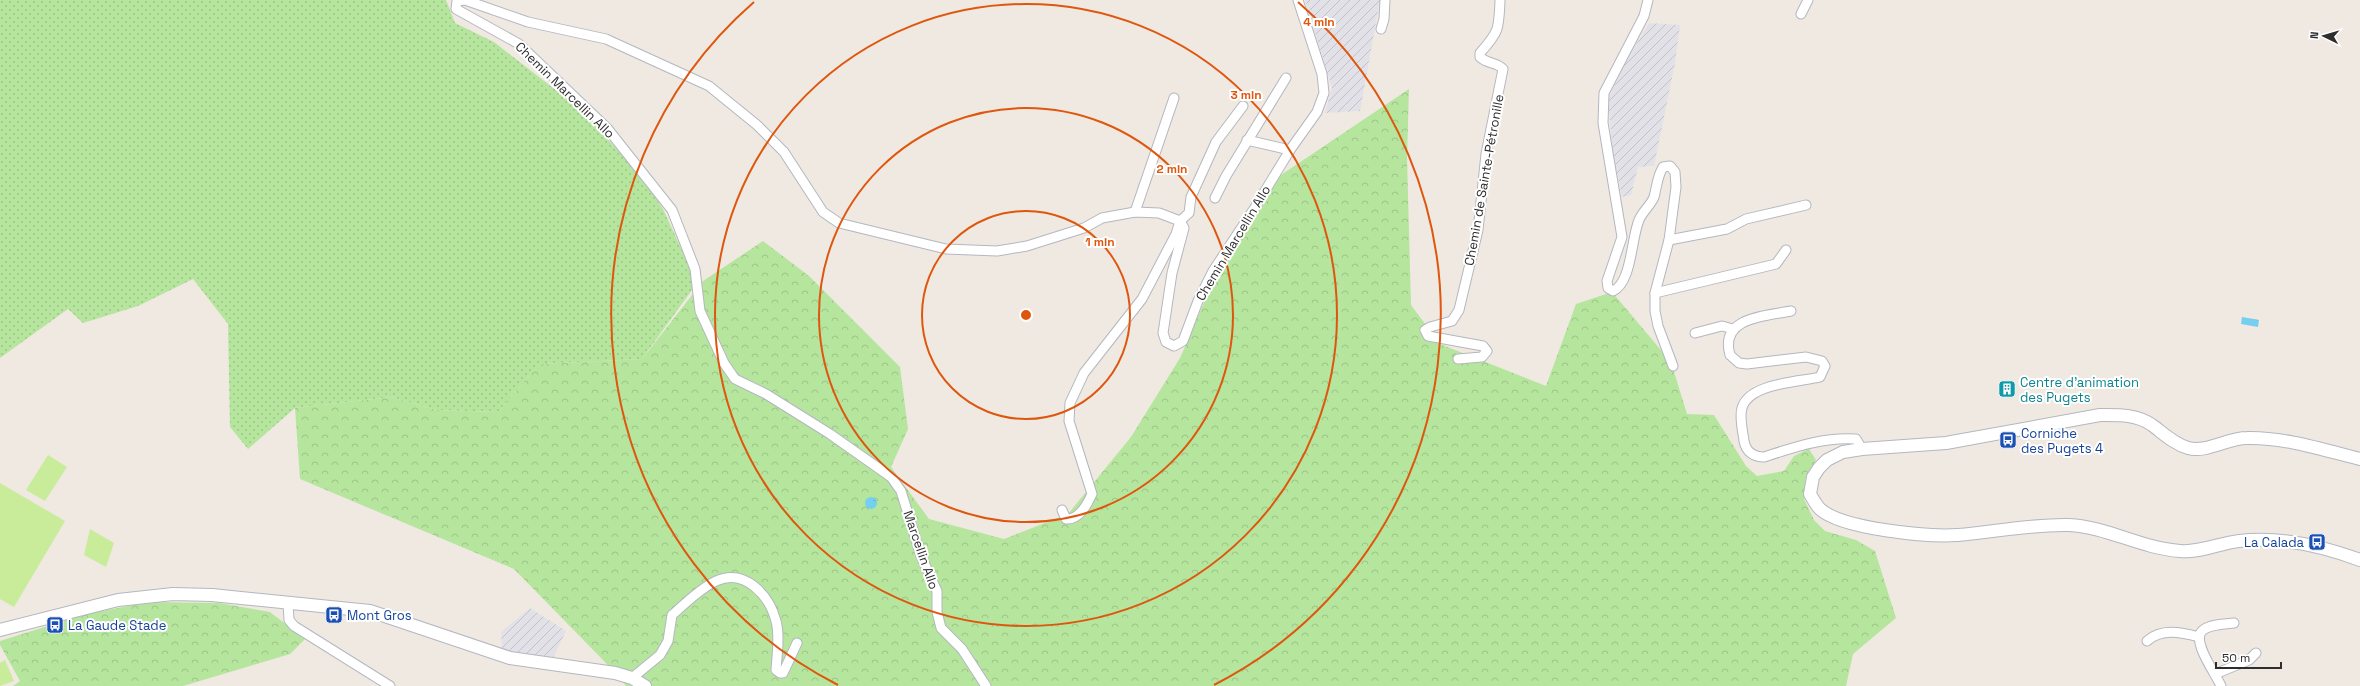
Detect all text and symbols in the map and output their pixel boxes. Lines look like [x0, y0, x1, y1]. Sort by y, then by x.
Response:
text: 4 min [1303, 14, 1335, 30]
north arrow [2304, 16, 2344, 56]
text: N [2307, 31, 2321, 39]
street label: Chemin Marcellin Allo [512, 38, 618, 142]
text: 3 min [1230, 87, 1262, 103]
street label: Chemin de Sainte-Pétronille [1461, 93, 1507, 267]
text: 2 min [1156, 161, 1188, 177]
street label: Chemin Marcellin Allo [1192, 182, 1274, 304]
text: 1 min [1085, 234, 1115, 250]
centre of rings [1019, 308, 1033, 322]
place label: Centre d'animation des Pugets [2020, 374, 2139, 406]
building icon: Centre d'animation des Pugets [1997, 379, 2017, 399]
place label: Corniche des Pugets 4 [2021, 425, 2103, 457]
bus stop icon: Corniche des Pugets 4 [1998, 430, 2018, 450]
street label: Marcellin Allo [900, 508, 942, 592]
bus stop icon: La Calada [2307, 532, 2327, 552]
place label: La Calada [2244, 534, 2305, 551]
bus stop icon: Mont Gros [324, 605, 344, 625]
place label: Mont Gros [347, 607, 412, 624]
bus stop icon: La Gaude Stade [45, 615, 65, 635]
place label: La Gaude Stade [68, 617, 166, 634]
scale bar [2216, 644, 2281, 670]
text: 50 m [2222, 650, 2250, 666]

